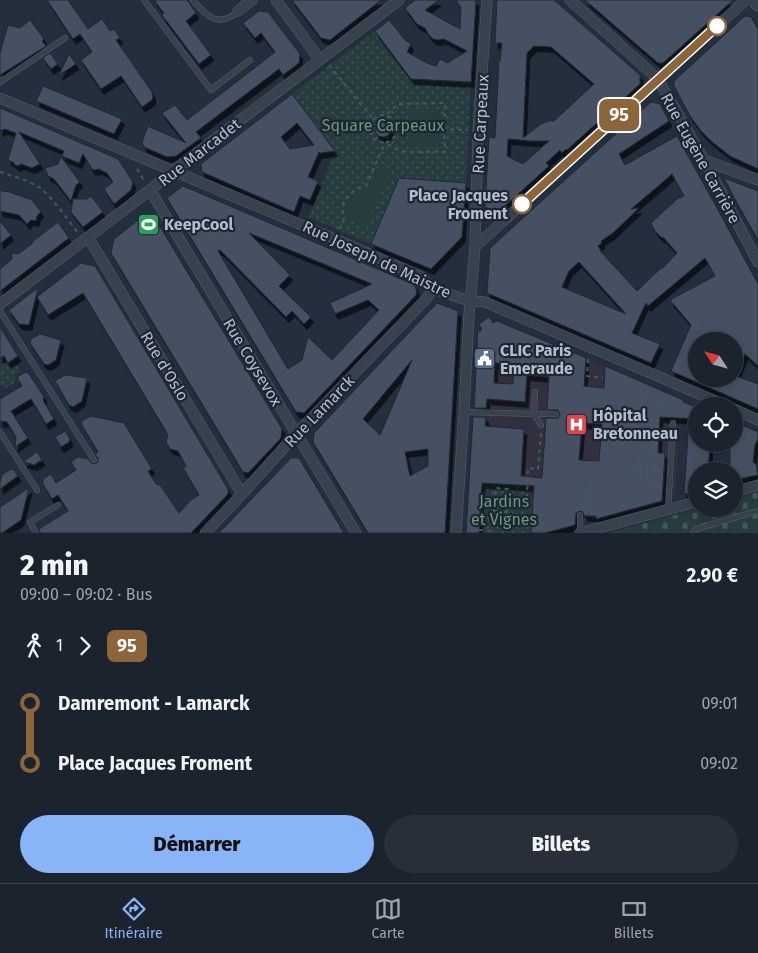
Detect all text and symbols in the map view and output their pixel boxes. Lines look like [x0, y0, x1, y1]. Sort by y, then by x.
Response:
unlabelled marker [707, 16, 727, 36]
street label: Rue Carpeaux [468, 74, 493, 174]
street label: Rue Eugène Carrière [657, 90, 744, 227]
line badge: 95 [596, 99, 642, 131]
text: 95 [609, 104, 629, 126]
street label: Rue Marcadet [154, 114, 244, 190]
park label: Square Carpeaux [322, 116, 444, 135]
place label: Place Jacques Froment [409, 186, 509, 223]
marker: Place Jacques Froment [512, 194, 532, 214]
sports icon: KeepCool [136, 212, 160, 236]
place label: KeepCool [164, 215, 234, 234]
street label: Rue Joseph de Maistre [300, 217, 454, 302]
street label: Rue Coysevox [219, 315, 286, 410]
street label: Rue d'Oslo [136, 328, 193, 404]
north arrow [688, 332, 742, 388]
map controls [688, 332, 743, 517]
place label: CLIC Paris Emeraude [500, 341, 573, 378]
public building icon: CLIC Paris Emeraude [472, 347, 496, 371]
street label: Rue Lamarck [280, 371, 359, 451]
button: locate [688, 397, 743, 452]
place label: Hôpital Bretonneau [593, 406, 678, 443]
hospital icon: Hôpital Bretonneau [565, 412, 589, 436]
button: layers [688, 462, 743, 517]
park label: Jardins et Vignes [471, 492, 537, 529]
text: 2 min [20, 549, 89, 582]
text: 2.90 € [687, 564, 738, 587]
text: 09:00 – 09:02 · Bus [20, 585, 152, 604]
icon: walk [20, 632, 48, 660]
icon: forward [71, 632, 99, 660]
text: 95 [117, 635, 137, 657]
text: 1 [56, 636, 63, 655]
text: Damremont - Lamarck [58, 692, 249, 715]
text: 09:01 [702, 694, 738, 713]
text: Place Jacques Froment [58, 752, 252, 775]
text: 09:02 [700, 754, 738, 773]
button: Démarrer [20, 815, 374, 873]
button: Billets [384, 815, 738, 873]
tab: Itinéraire [104, 895, 163, 942]
tab: Carte [372, 895, 405, 942]
tab: Billets [614, 895, 654, 942]

